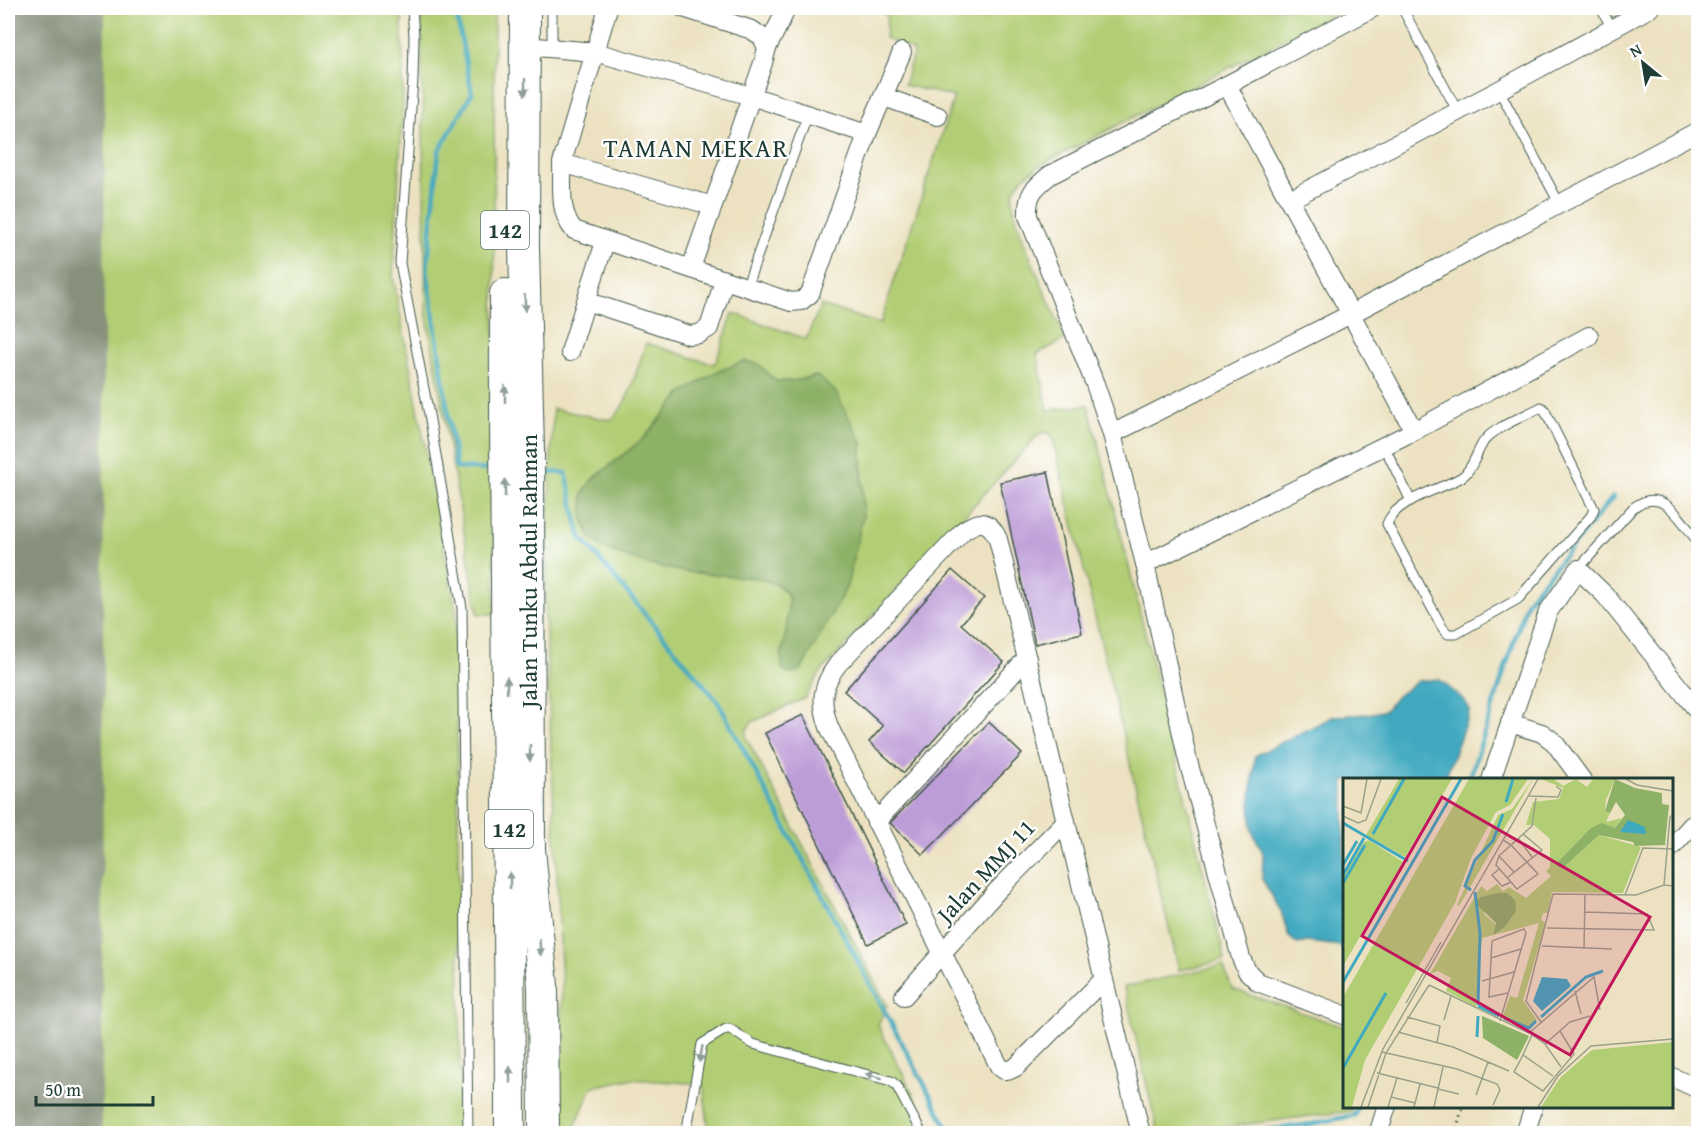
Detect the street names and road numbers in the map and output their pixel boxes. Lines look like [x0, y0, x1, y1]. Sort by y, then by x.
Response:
road number: 142 [481, 211, 529, 249]
street label: Jalan Tunku Abdul Rahman [511, 433, 546, 711]
road number: 142 [485, 810, 533, 848]
street label: Jalan MMJ 11 [926, 811, 1043, 933]

